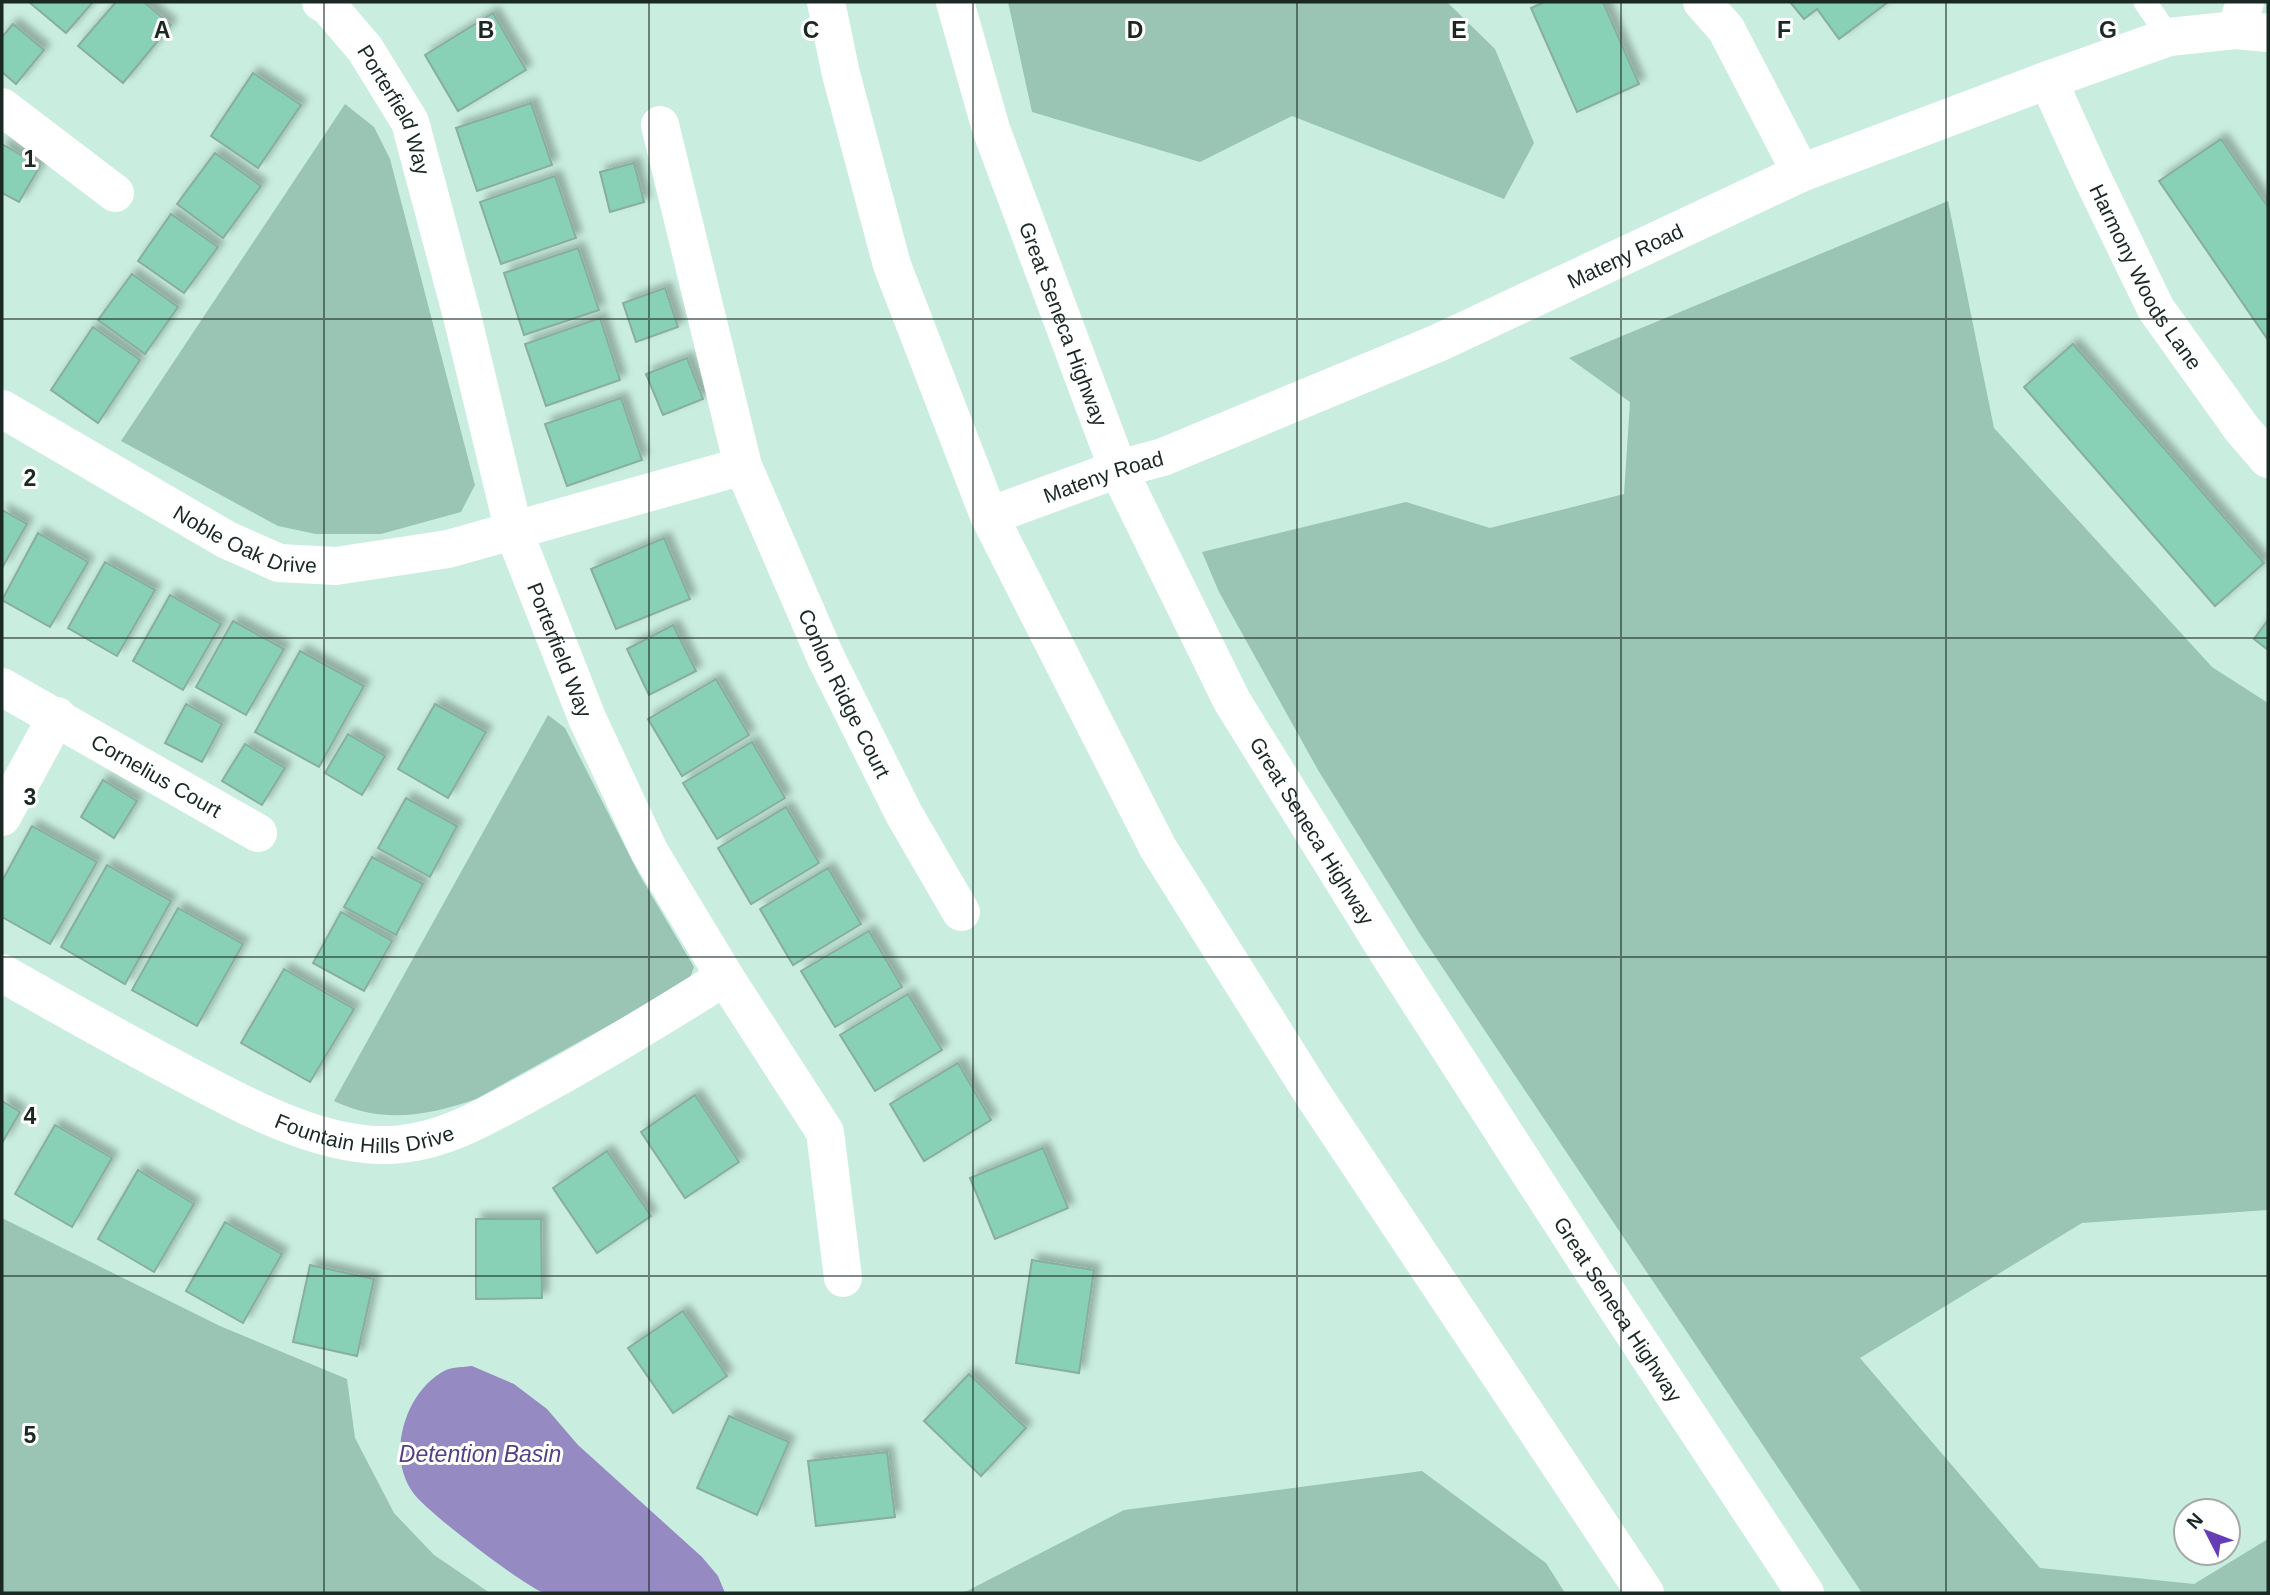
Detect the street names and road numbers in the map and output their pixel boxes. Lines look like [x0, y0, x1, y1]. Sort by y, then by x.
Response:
street label: Porterfield Way [354, 40, 435, 178]
street label: Harmony Woods Lane [2086, 180, 2207, 374]
street label: Great Seneca Highway [1015, 219, 1113, 430]
street label: Mateny Road [1563, 219, 1686, 292]
street label: Mateny Road [1040, 446, 1166, 507]
street label: Noble Oak Drive [170, 500, 317, 576]
street label: Porterfield Way [523, 579, 597, 721]
street label: Conlon Ridge Court [795, 605, 895, 781]
street label: Cornelius Court [88, 729, 226, 821]
street label: Great Seneca Highway [1246, 733, 1379, 929]
street label: Fountain Hills Drive [272, 1109, 457, 1157]
street label: Great Seneca Highway [1550, 1212, 1687, 1406]

